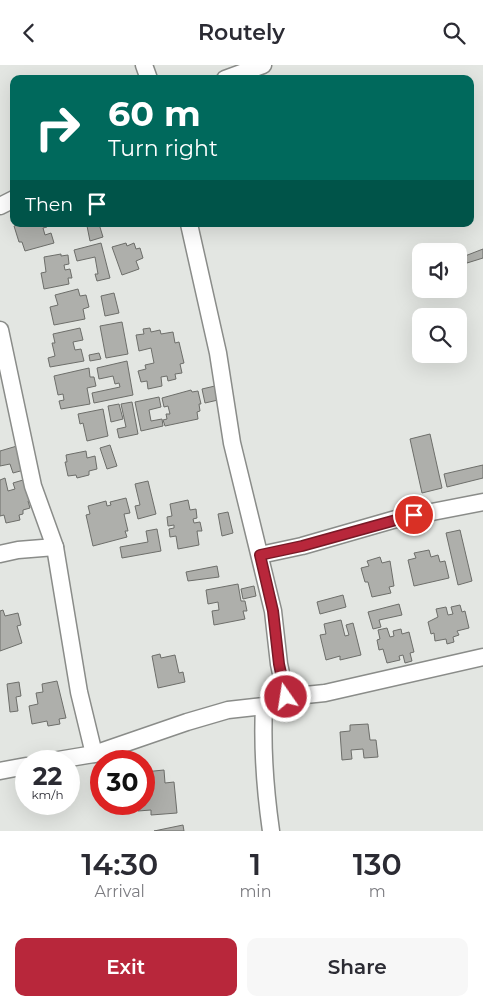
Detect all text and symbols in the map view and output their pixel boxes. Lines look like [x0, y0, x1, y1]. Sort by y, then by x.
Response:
icon: back [15, 19, 43, 47]
text: Routely [198, 19, 285, 46]
icon: search [440, 19, 468, 47]
text: 60 m [108, 92, 201, 135]
icon: right [25, 95, 90, 160]
text: Turn right [108, 135, 218, 162]
icon: arrive [83, 190, 111, 218]
text: Then [25, 193, 73, 216]
map controls [412, 243, 467, 363]
button: sound [412, 243, 467, 298]
button: search [412, 308, 467, 363]
pin [393, 494, 435, 536]
icon: arrive [400, 501, 428, 529]
position arrow [259, 670, 311, 722]
speed limit sign: 30 [90, 750, 155, 815]
text: 22 [33, 761, 62, 791]
text: km/h [31, 787, 64, 802]
text: 14:30 [81, 846, 158, 883]
text: 1 [250, 846, 261, 883]
text: 130 [353, 846, 402, 883]
text: Arrival [94, 882, 145, 901]
text: min [239, 882, 271, 901]
text: m [369, 882, 386, 901]
button: Exit [15, 938, 237, 996]
button: Share [247, 938, 468, 996]

